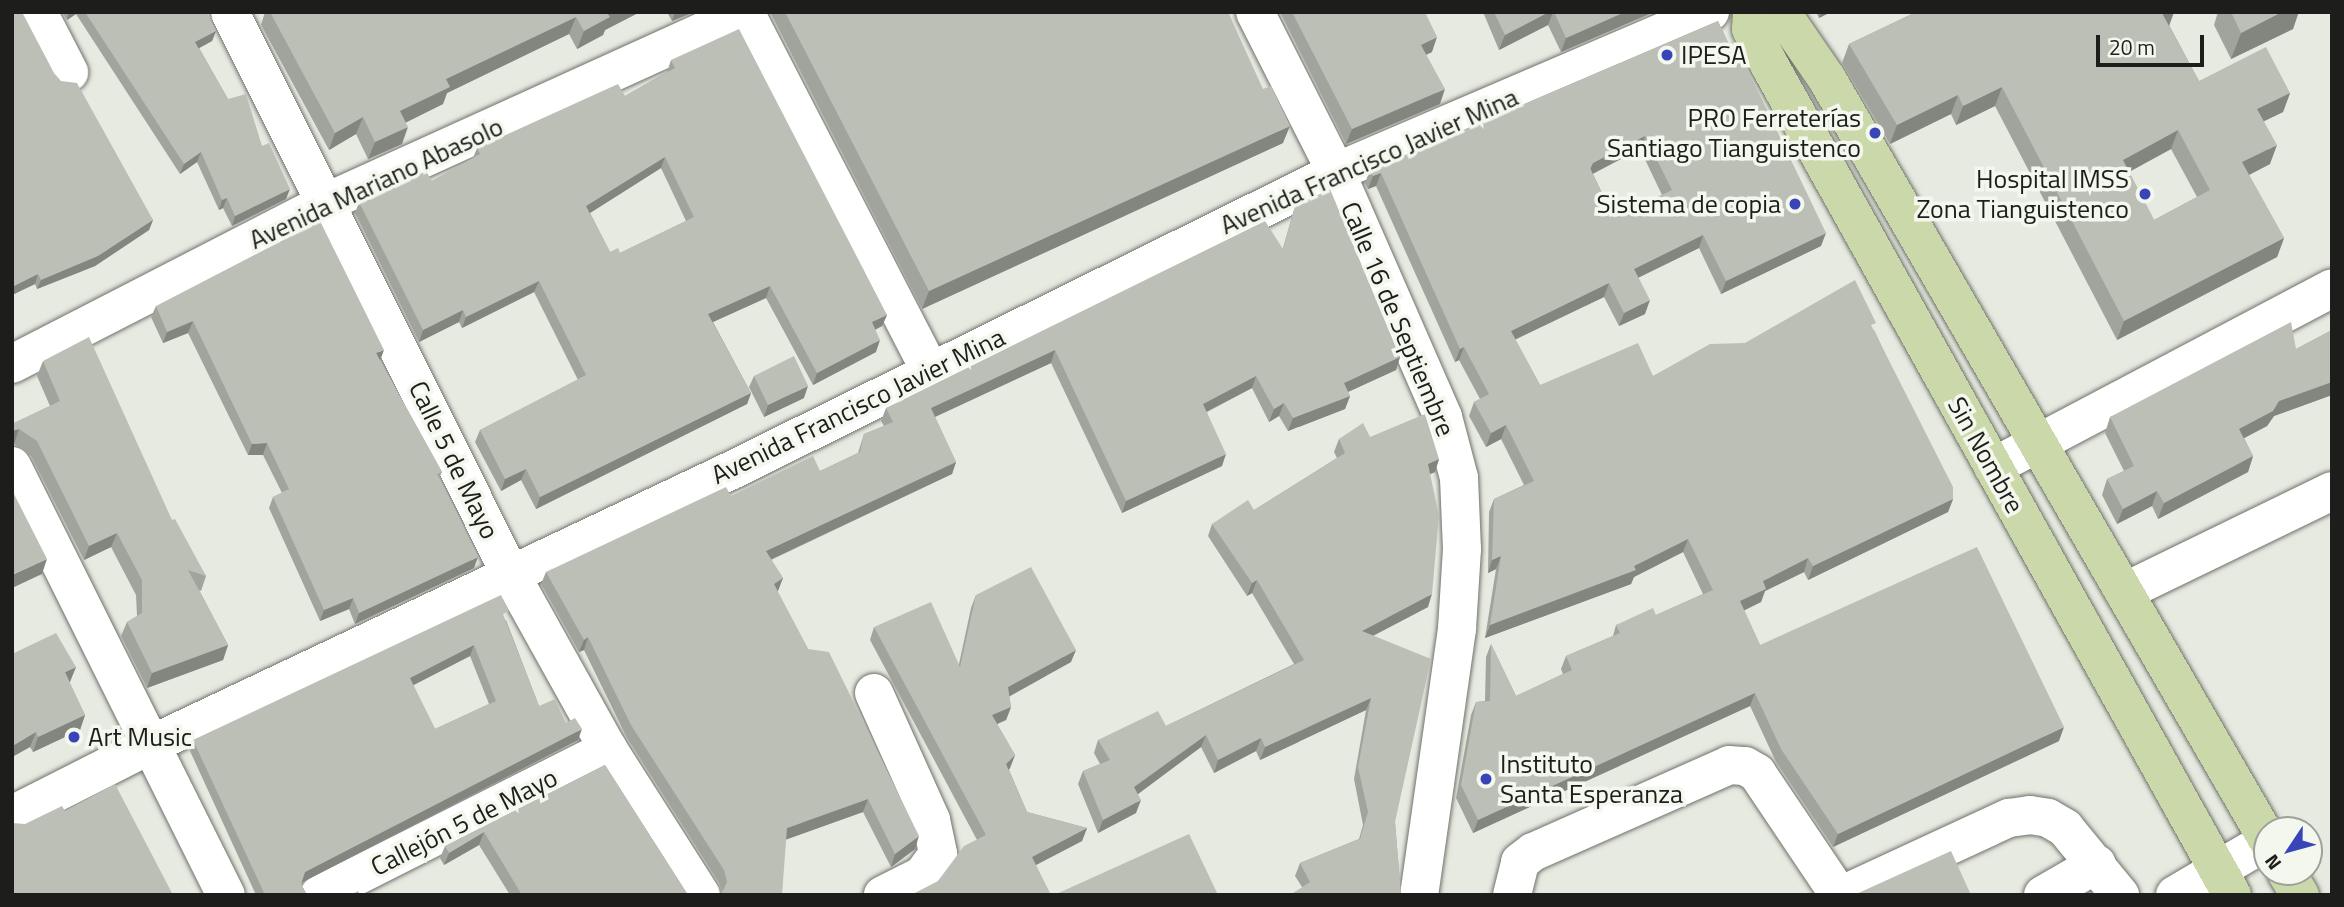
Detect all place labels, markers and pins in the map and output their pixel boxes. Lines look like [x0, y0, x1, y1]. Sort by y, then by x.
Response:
place label: IPESA [1681, 39, 1746, 71]
marker: IPESA [1659, 47, 1675, 63]
place label: PRO Ferreterías Santiago Tianguistenco [1607, 102, 1861, 164]
marker: PRO Ferreterías Santiago Tianguistenco [1867, 125, 1883, 141]
place label: Hospital IMSS Zona Tianguistenco [1916, 163, 2129, 224]
marker: Hospital IMSS Zona Tianguistenco [2135, 184, 2155, 204]
place label: Sistema de copia [1596, 188, 1781, 220]
marker: Sistema de copia [1787, 196, 1803, 212]
place label: Art Music [88, 721, 192, 753]
marker: Art Music [66, 729, 82, 745]
place label: Instituto Santa Esperanza [1500, 748, 1683, 810]
marker: Instituto Santa Esperanza [1478, 771, 1494, 787]

